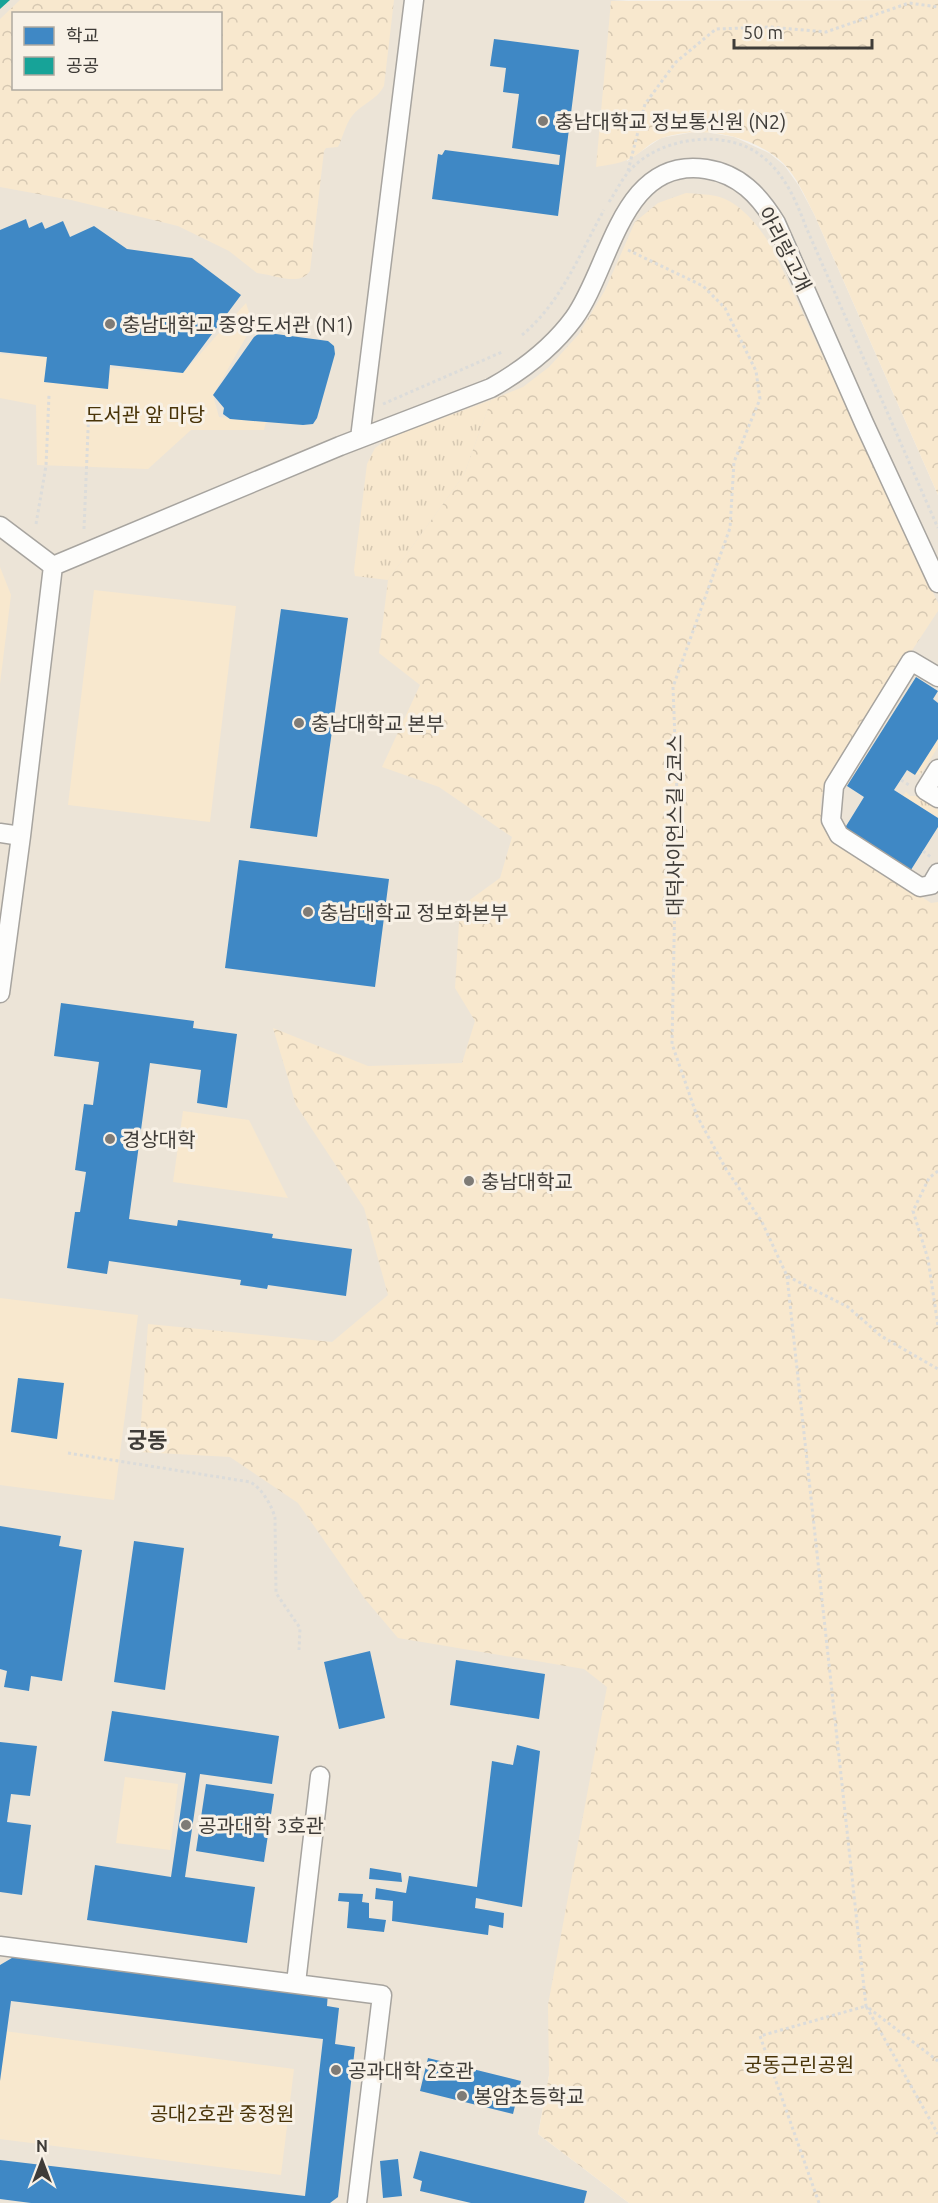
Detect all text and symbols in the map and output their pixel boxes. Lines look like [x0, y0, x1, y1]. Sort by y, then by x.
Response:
legend [12, 12, 222, 90]
scale bar [734, 12, 872, 50]
text: 50 m [743, 22, 783, 42]
text: 학교 [66, 25, 99, 45]
text: 공공 [66, 55, 99, 75]
place label: 충남대학교 정보통신원 (N2) [555, 110, 786, 133]
marker: 충남대학교 정보통신원 (N2) [536, 114, 550, 128]
street label: 아리랑고개 [754, 203, 816, 295]
place label: 충남대학교 중앙도서관 (N1) [122, 313, 353, 336]
marker: 충남대학교 중앙도서관 (N1) [103, 317, 117, 331]
park label: 도서관 앞 마당 [85, 403, 205, 426]
place label: 충남대학교 본부 [311, 712, 444, 735]
marker: 충남대학교 본부 [292, 716, 306, 730]
street label: 대덕사이언스길 2코스 [663, 734, 686, 916]
place label: 충남대학교 정보화본부 [320, 901, 509, 924]
marker: 충남대학교 정보화본부 [301, 905, 315, 919]
place label: 경상대학 [122, 1128, 196, 1151]
marker: 경상대학 [103, 1132, 117, 1146]
place label: 충남대학교 [481, 1170, 573, 1193]
marker: 충남대학교 [462, 1174, 476, 1188]
district label: 궁동 [127, 1427, 167, 1452]
place label: 공과대학 3호관 [198, 1814, 324, 1837]
marker: 공과대학 3호관 [179, 1818, 193, 1832]
park label: 궁동근린공원 [744, 2053, 854, 2076]
place label: 공과대학 2호관 [348, 2059, 474, 2082]
marker: 공과대학 2호관 [329, 2063, 343, 2077]
place label: 봉암초등학교 [474, 2085, 584, 2108]
marker: 봉암초등학교 [455, 2089, 469, 2103]
park label: 공대2호관 중정원 [150, 2102, 294, 2125]
north arrow [12, 2131, 72, 2191]
text: N [36, 2137, 48, 2155]

